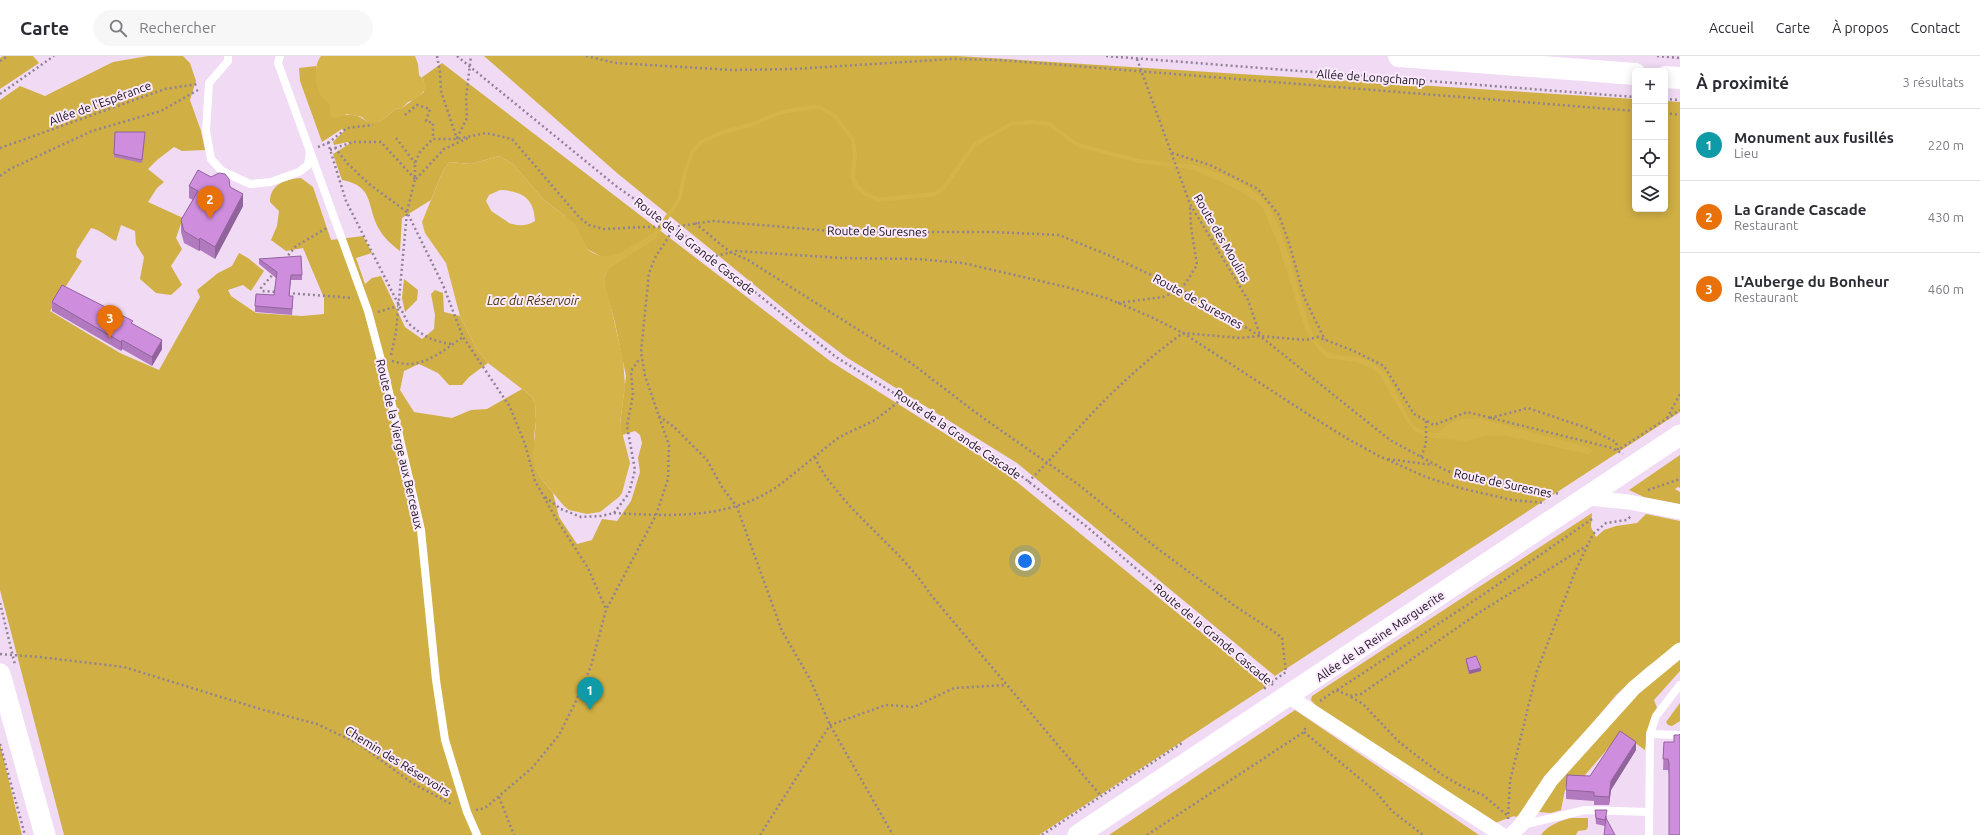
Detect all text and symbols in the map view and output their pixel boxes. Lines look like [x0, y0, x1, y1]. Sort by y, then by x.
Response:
search box [93, 10, 373, 46]
text: Carte [20, 17, 69, 39]
icon: search [107, 17, 129, 39]
text: Rechercher [139, 19, 216, 36]
text: Accueil [1709, 20, 1754, 36]
text: Carte [1776, 20, 1810, 36]
text: À propos [1832, 20, 1889, 36]
text: Contact [1911, 20, 1960, 36]
street label: Allée de Longchamp [1316, 67, 1426, 87]
map controls [1632, 68, 1668, 212]
button: + [1632, 68, 1668, 104]
text: À proximité [1696, 73, 1789, 92]
text: 3 résultats [1903, 75, 1964, 89]
street label: Allée de l'Espérance [47, 78, 153, 128]
button: − [1632, 104, 1668, 140]
text: Monument aux fusillés [1734, 129, 1894, 146]
text: 1 [1705, 138, 1713, 152]
text: 220 m [1928, 138, 1964, 152]
button: locate [1632, 140, 1668, 176]
text: Lieu [1734, 146, 1758, 160]
button: layers [1632, 176, 1668, 212]
pin: 2 [197, 186, 223, 219]
street label: Route des Moulins [1192, 192, 1252, 284]
street label: Route de la Grande Cascade [632, 195, 758, 297]
text: La Grande Cascade [1734, 201, 1866, 218]
text: 2 [1705, 210, 1713, 224]
text: 430 m [1928, 210, 1964, 224]
text: Restaurant [1734, 218, 1798, 232]
street label: Route de Suresnes [827, 224, 927, 238]
street label: Route de Suresnes [1151, 271, 1245, 331]
text: L'Auberge du Bonheur [1734, 273, 1889, 290]
text: 3 [1705, 282, 1713, 296]
text: 460 m [1928, 282, 1964, 296]
text: Restaurant [1734, 290, 1798, 304]
water label: Lac du Réservoir [487, 293, 580, 307]
pin: 3 [97, 305, 123, 338]
street label: Route de la Vierge aux Berceaux [374, 358, 426, 530]
street label: Route de la Grande Cascade [892, 387, 1024, 481]
street label: Route de Suresnes [1453, 466, 1553, 500]
your location [1015, 551, 1035, 571]
street label: Route de la Grande Cascade [1151, 581, 1275, 687]
street label: Allée de la Reine Marguerite [1313, 588, 1447, 684]
pin: 1 [577, 677, 603, 710]
street label: Chemin des Réservoirs [343, 723, 453, 799]

